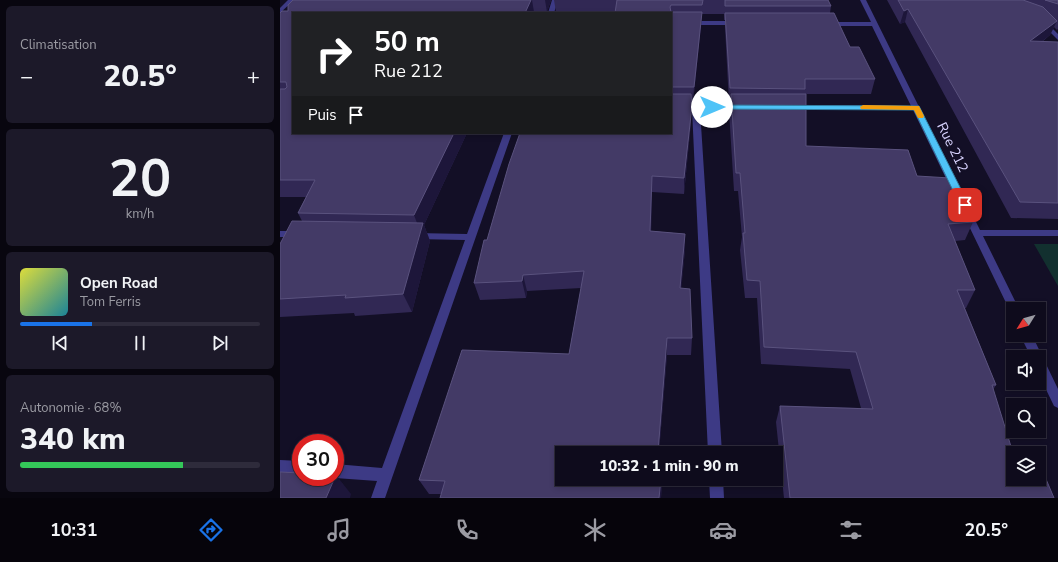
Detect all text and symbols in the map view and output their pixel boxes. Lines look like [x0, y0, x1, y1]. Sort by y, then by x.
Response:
text: 50 m [374, 23, 440, 61]
icon: right [308, 28, 360, 80]
text: Climatisation [20, 36, 97, 54]
text: 20.5° [103, 56, 177, 97]
text: Rue 212 [374, 59, 443, 83]
text: − [20, 62, 33, 92]
text: + [247, 62, 260, 92]
position arrow [691, 86, 733, 128]
icon: arrive [345, 104, 367, 126]
text: Puis [308, 105, 337, 125]
street label: Rue 212 [932, 119, 973, 175]
text: 20 [109, 143, 171, 214]
pin [948, 188, 982, 222]
icon: arrive [954, 194, 976, 216]
text: km/h [126, 205, 154, 223]
text: Open Road [80, 273, 158, 293]
text: Tom Ferris [80, 293, 141, 311]
north arrow [1006, 302, 1046, 342]
map controls [1006, 302, 1046, 486]
icon: previous [49, 332, 71, 354]
icon: pause [129, 332, 151, 354]
icon: next [209, 332, 231, 354]
button: sound [1006, 350, 1046, 390]
button: search [1006, 398, 1046, 438]
text: Autonomie · 68% [20, 399, 122, 417]
text: 340 km [20, 419, 126, 460]
speed limit sign: 30 [292, 434, 344, 486]
button: layers [1006, 446, 1046, 486]
text: 10:32 · 1 min · 90 m [599, 456, 739, 476]
icon: directions [197, 516, 225, 544]
icon: music [325, 516, 353, 544]
icon: phone [453, 516, 481, 544]
icon: climate [581, 516, 609, 544]
icon: car [709, 516, 737, 544]
icon: filters [837, 516, 865, 544]
text: 10:31 [50, 518, 98, 542]
text: 20.5° [964, 518, 1008, 542]

